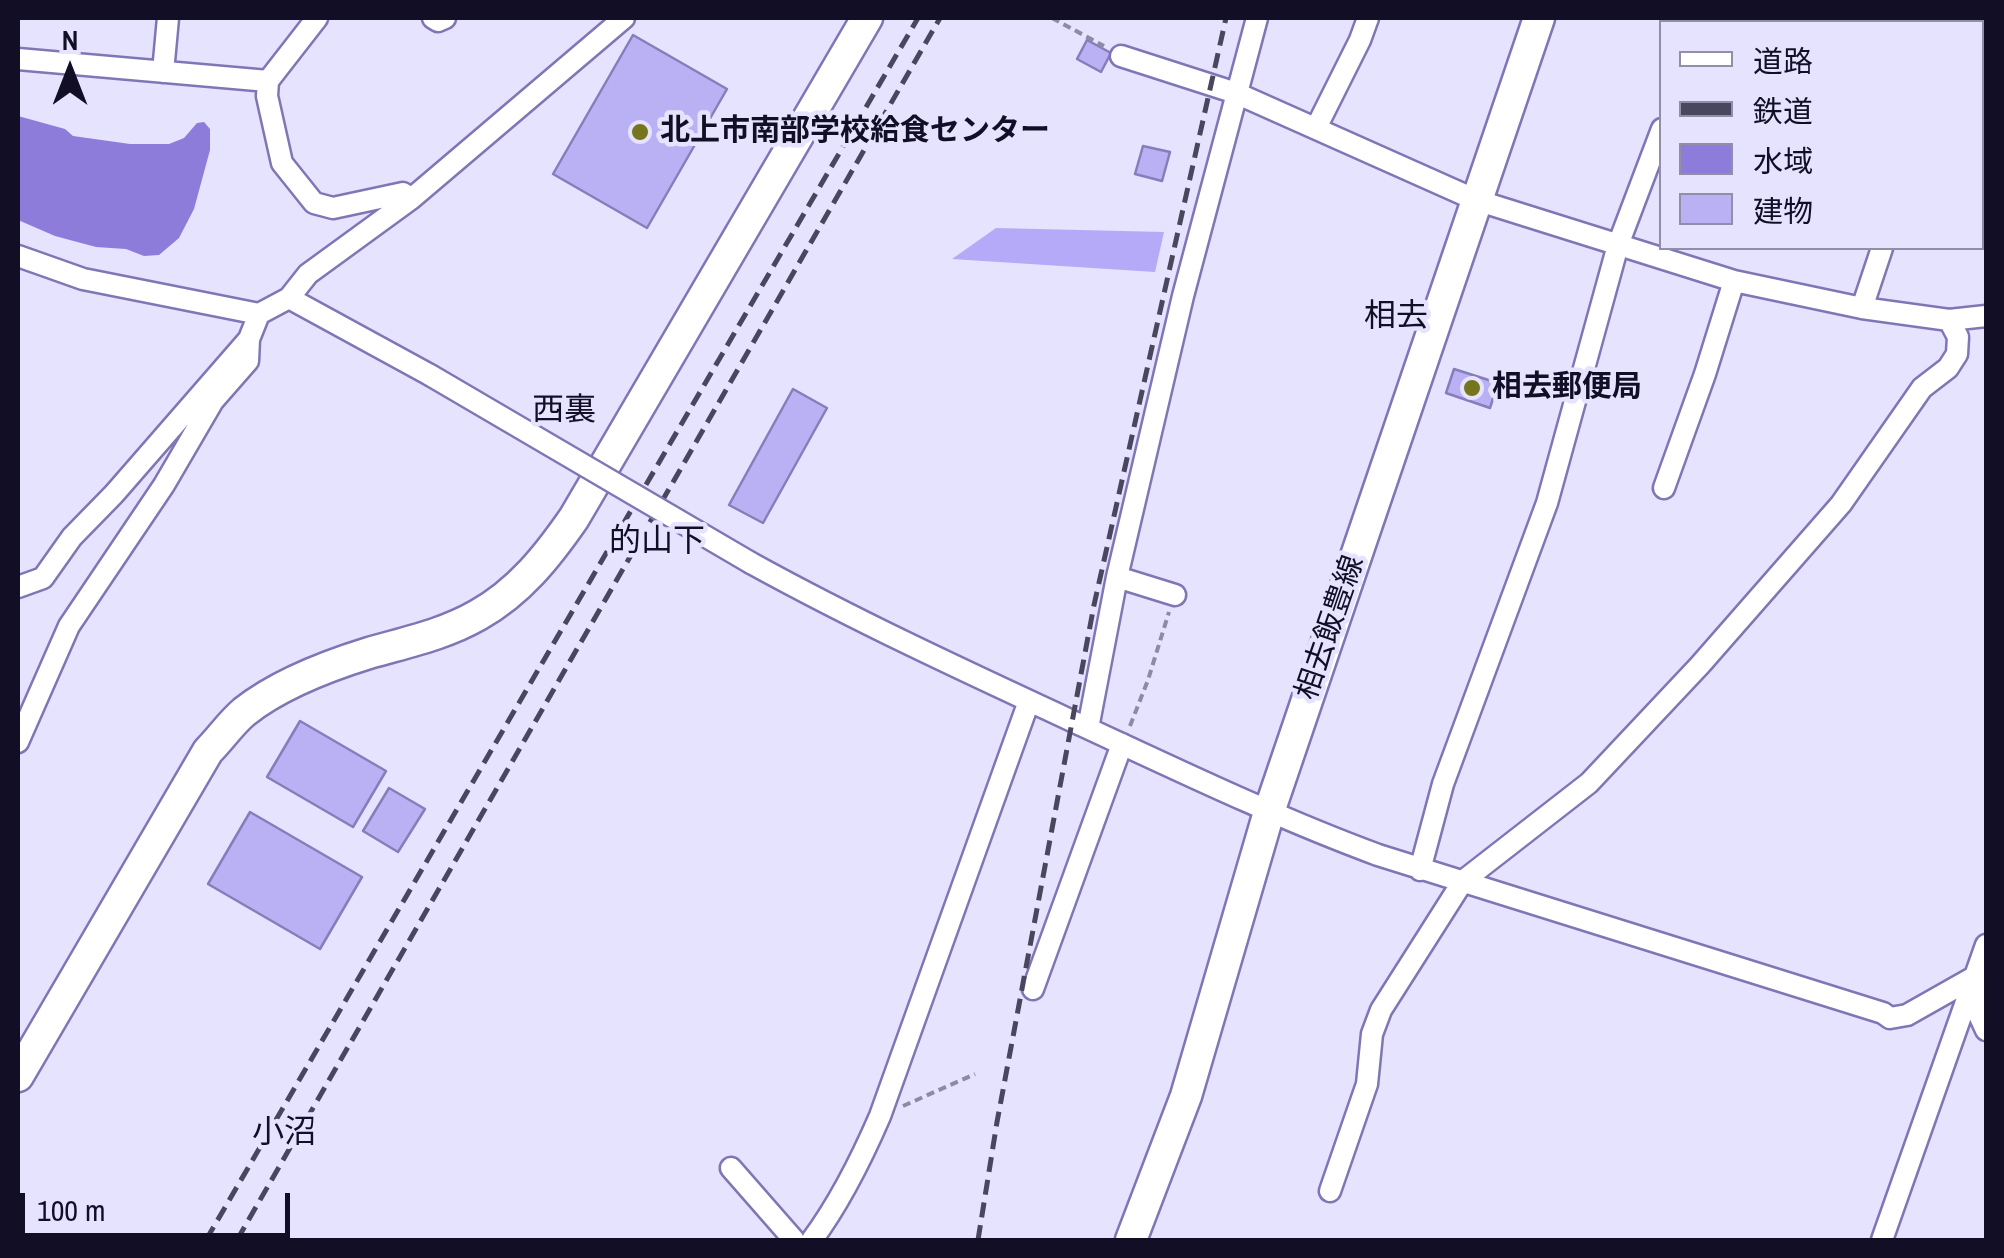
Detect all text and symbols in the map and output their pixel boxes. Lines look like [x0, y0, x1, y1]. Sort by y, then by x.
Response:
north arrow [20, 20, 120, 120]
legend [1659, 20, 1984, 250]
text: N [62, 21, 78, 59]
text: 道路 [1753, 41, 1813, 81]
text: 鉄道 [1753, 91, 1813, 131]
place label: 北上市南部学校給食センター [660, 114, 1050, 150]
marker: 北上市南部学校給食センター [629, 121, 651, 143]
text: 水域 [1753, 141, 1813, 181]
text: 建物 [1753, 191, 1813, 231]
district label: 相去 [1364, 298, 1428, 336]
place label: 相去郵便局 [1492, 370, 1642, 406]
marker: 相去郵便局 [1461, 377, 1483, 399]
district label: 西裏 [532, 392, 596, 430]
district label: 的山下 [609, 523, 705, 561]
street label: 相去飯豊線 [1290, 551, 1372, 705]
district label: 小沼 [252, 1114, 316, 1152]
scale bar [25, 1173, 295, 1235]
text: 100 m [37, 1190, 105, 1230]

